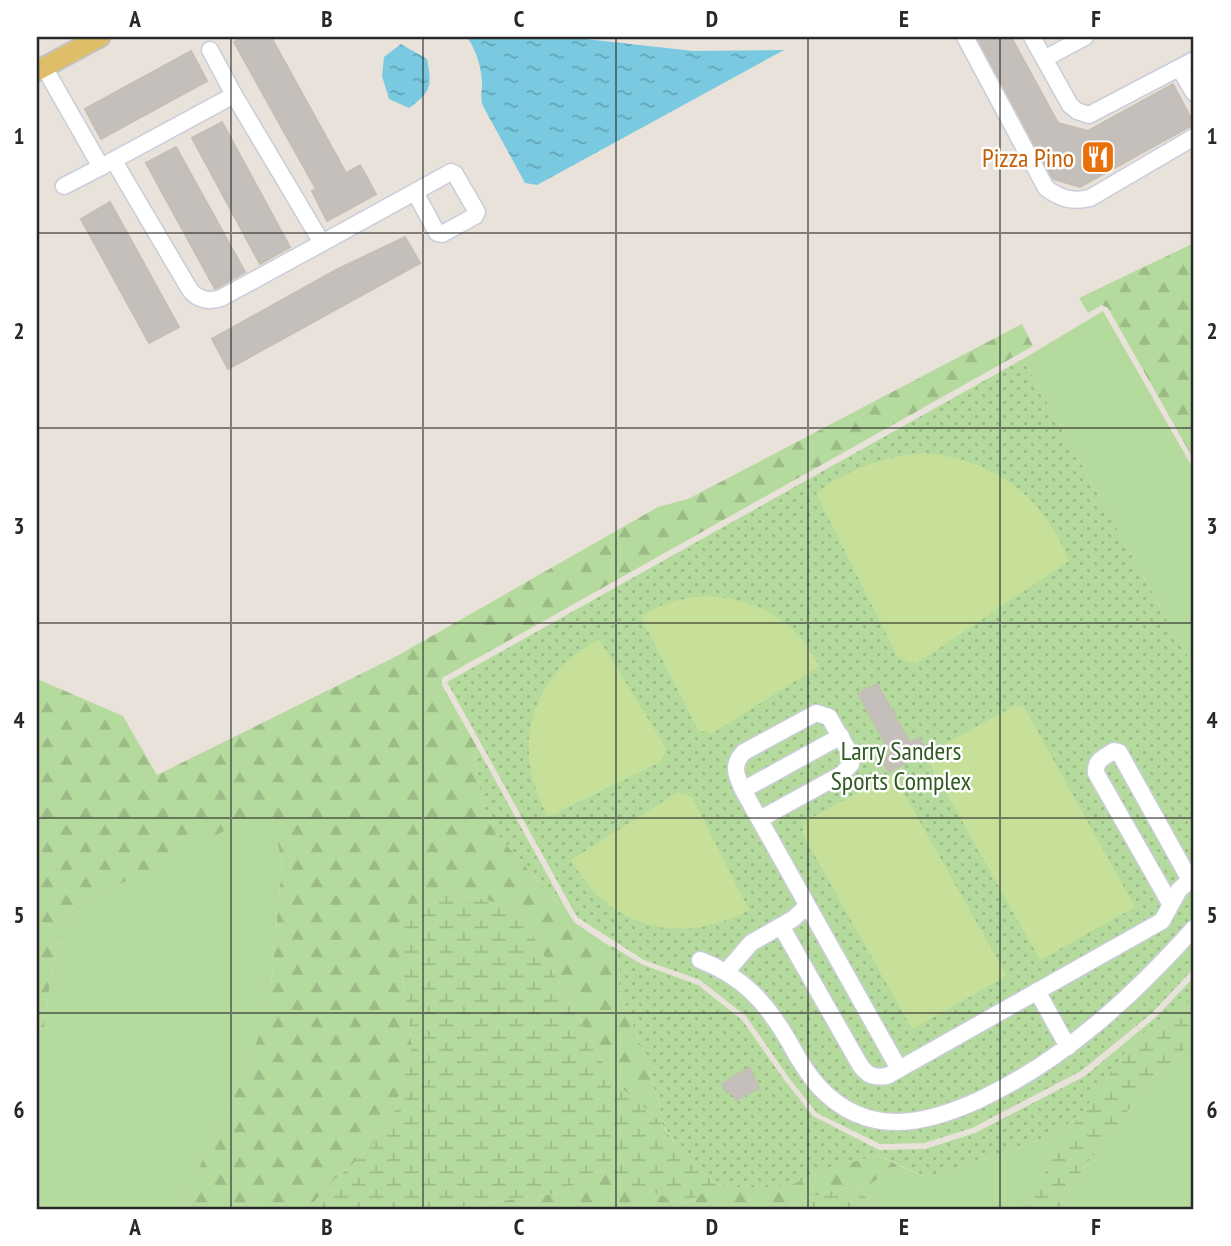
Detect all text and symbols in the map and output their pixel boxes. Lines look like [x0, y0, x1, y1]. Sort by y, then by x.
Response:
text: A [128, 4, 141, 33]
text: B [321, 4, 333, 33]
text: C [514, 4, 525, 33]
text: D [706, 4, 718, 33]
text: E [899, 4, 909, 33]
text: F [1091, 4, 1101, 33]
text: 1 [14, 121, 25, 150]
text: 1 [1207, 121, 1218, 150]
restaurant icon: Pizza Pino [1079, 138, 1117, 176]
place label: Pizza Pino [982, 141, 1074, 174]
text: 2 [14, 316, 25, 345]
text: 2 [1207, 316, 1218, 345]
text: 3 [14, 511, 25, 540]
text: 3 [1207, 511, 1218, 540]
text: 4 [14, 705, 25, 734]
text: 4 [1207, 705, 1218, 734]
park label: Larry Sanders Sports Complex [831, 734, 972, 797]
text: 5 [14, 900, 25, 929]
text: 5 [1207, 900, 1218, 929]
text: 6 [14, 1095, 25, 1124]
text: 6 [1207, 1095, 1218, 1124]
text: A [128, 1212, 141, 1241]
text: B [321, 1212, 333, 1241]
text: C [514, 1212, 525, 1241]
text: D [706, 1212, 718, 1241]
text: E [899, 1212, 909, 1241]
text: F [1091, 1212, 1101, 1241]

